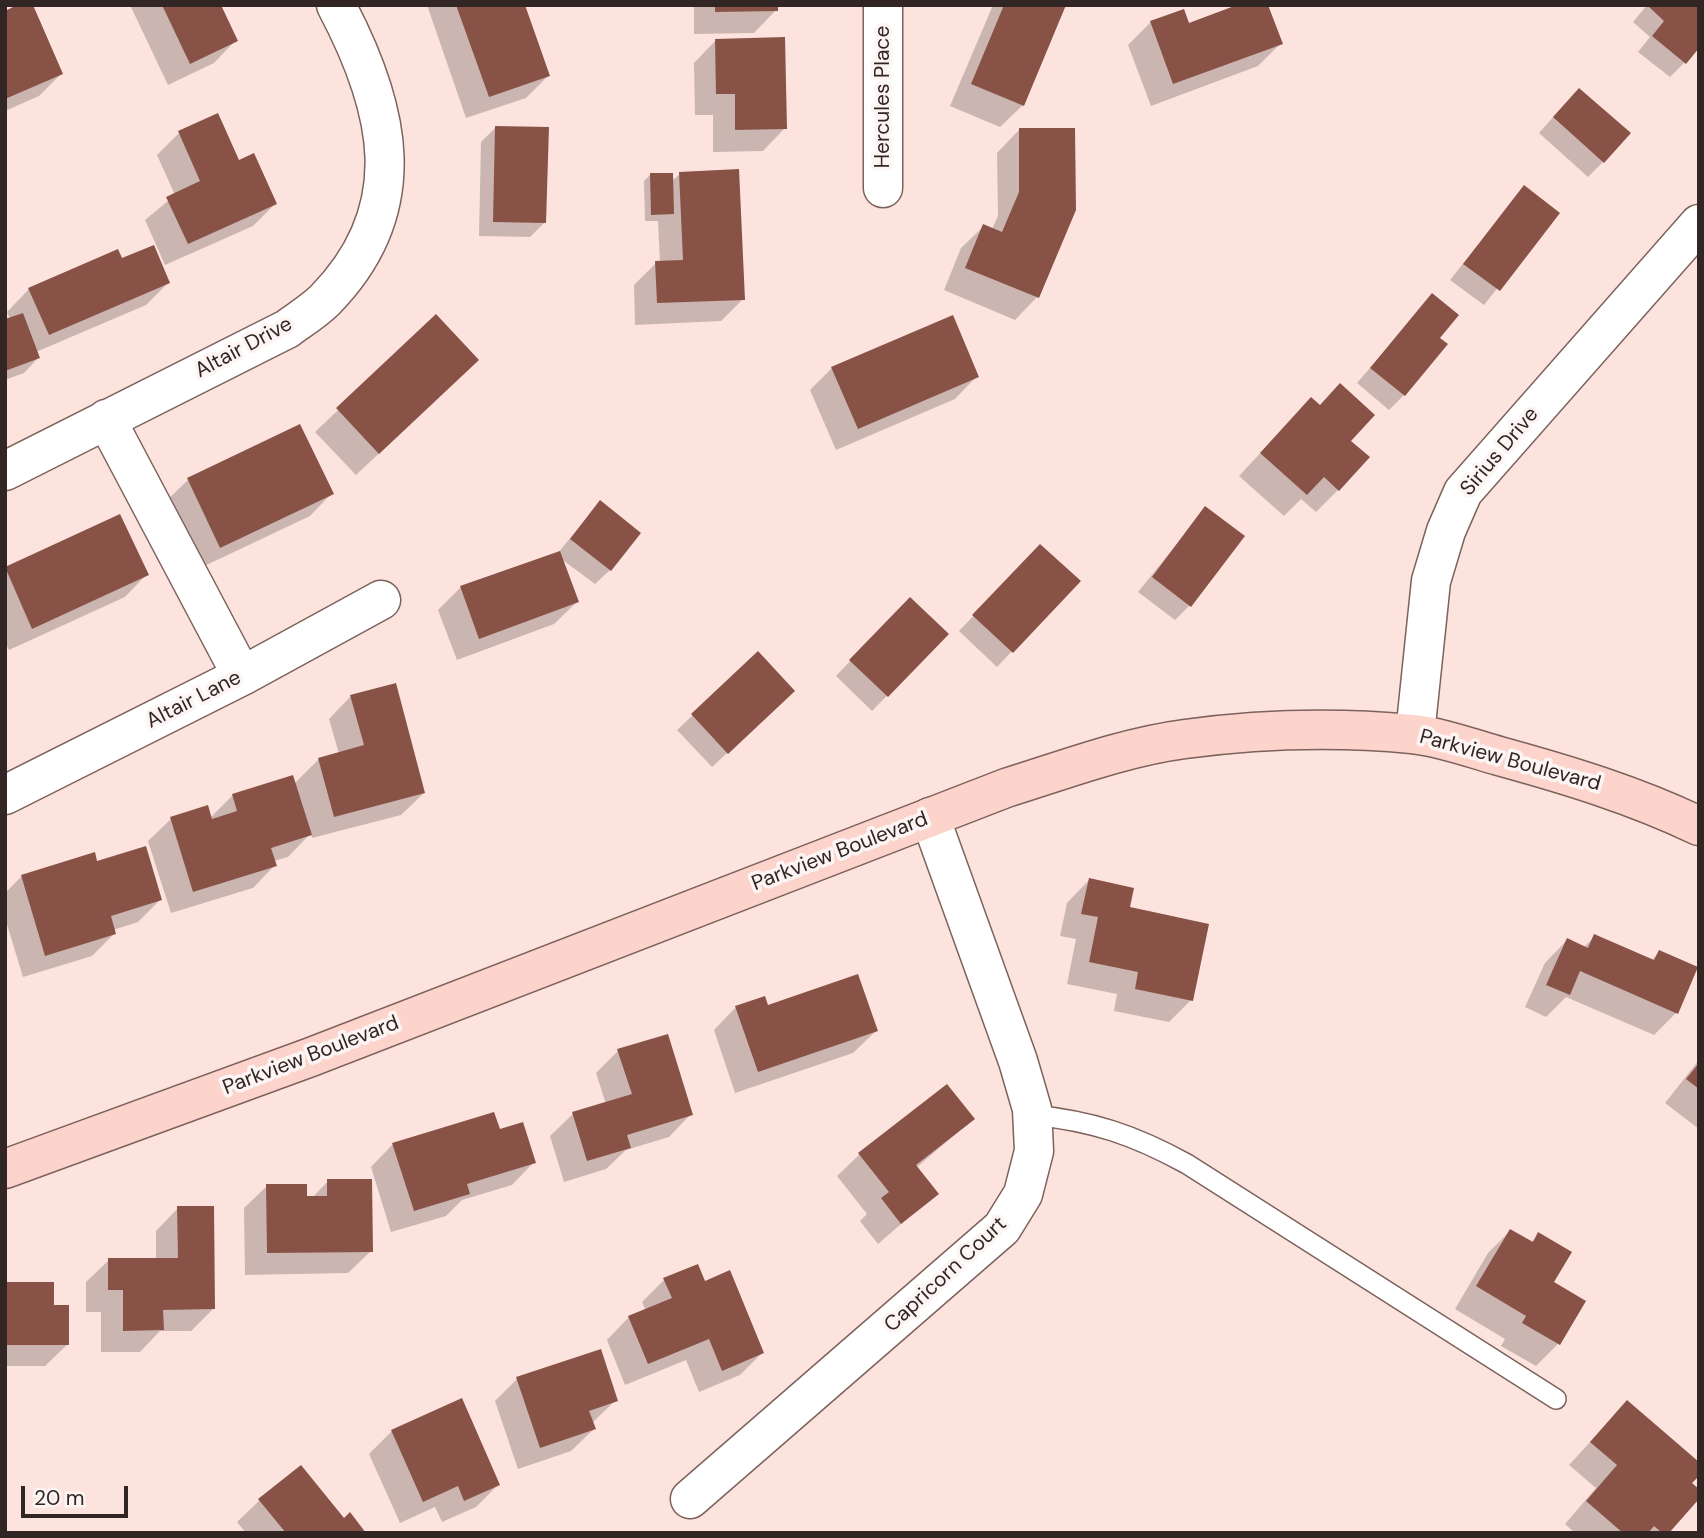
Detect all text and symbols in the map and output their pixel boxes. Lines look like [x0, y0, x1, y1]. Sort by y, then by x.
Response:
street label: Hercules Place [870, 26, 896, 168]
street label: Altair Drive [191, 312, 297, 384]
street label: Sirius Drive [1456, 403, 1544, 501]
street label: Altair Lane [142, 665, 246, 735]
street label: Parkview Boulevard [1417, 725, 1603, 797]
street label: Parkview Boulevard [748, 807, 932, 897]
street label: Parkview Boulevard [219, 1011, 403, 1101]
street label: Capricorn Court [880, 1212, 1012, 1338]
scale bar [24, 1472, 131, 1516]
text: 20 m [34, 1484, 85, 1512]

